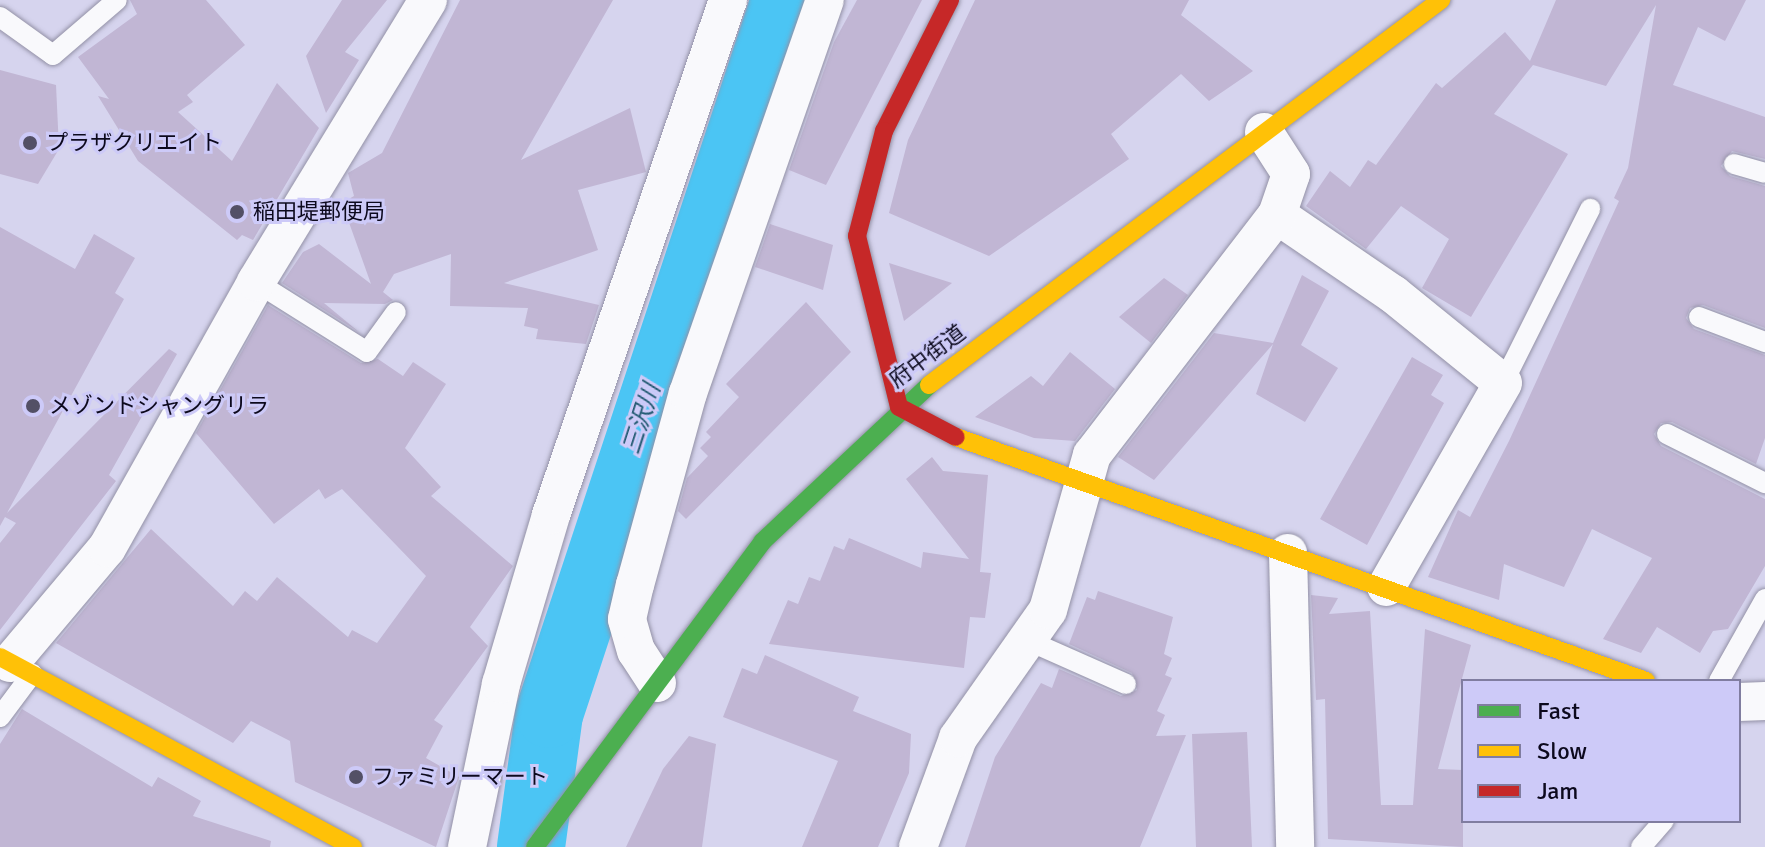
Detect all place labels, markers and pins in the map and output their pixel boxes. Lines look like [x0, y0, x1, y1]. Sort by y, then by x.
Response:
place label: プラザクリエイト [46, 130, 222, 156]
marker: プラザクリエイト [21, 134, 39, 152]
place label: 稲田堤郵便局 [253, 199, 385, 225]
marker: 稲田堤郵便局 [228, 203, 246, 221]
place label: メゾンドシャングリラ [49, 393, 269, 419]
marker: メゾンドシャングリラ [24, 397, 42, 415]
place label: ファミリーマート [372, 764, 548, 790]
marker: ファミリーマート [347, 768, 365, 786]

